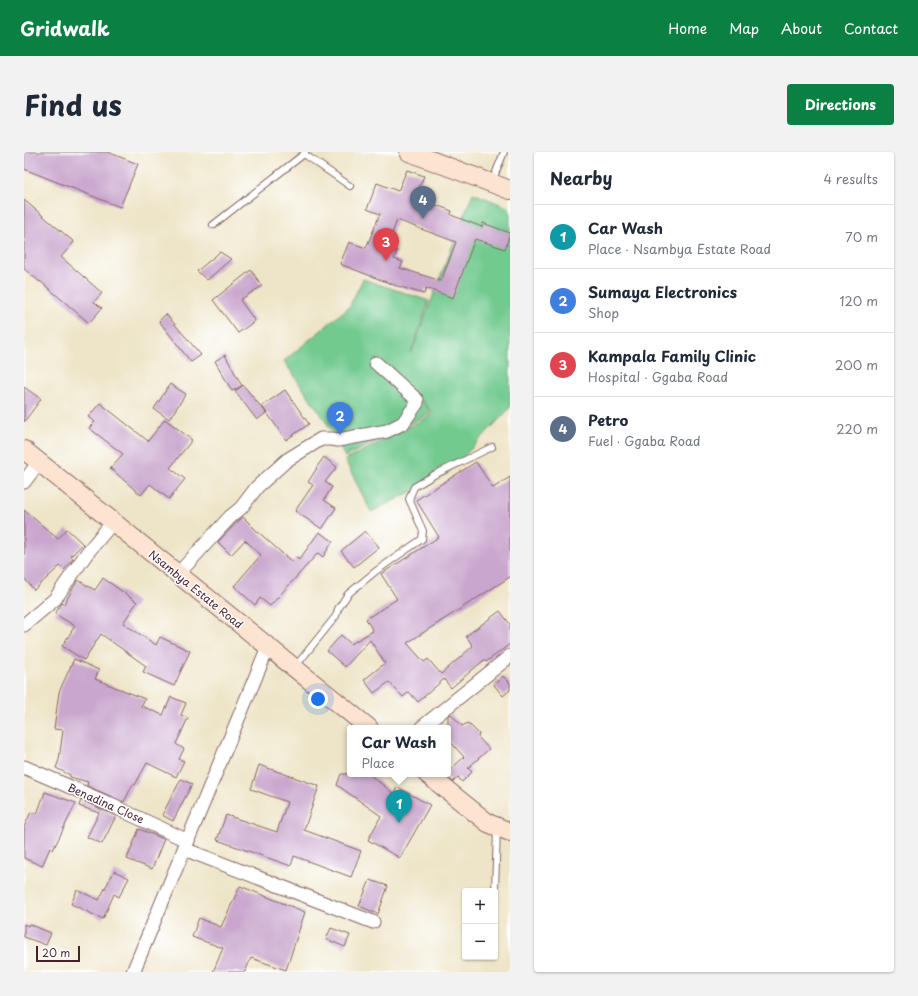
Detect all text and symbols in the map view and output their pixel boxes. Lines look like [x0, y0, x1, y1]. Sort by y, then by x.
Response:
text: Gridwalk [20, 14, 110, 42]
text: Home [668, 18, 707, 39]
text: Map [729, 18, 759, 39]
text: About [781, 18, 822, 39]
text: Contact [844, 18, 898, 39]
text: Find us [24, 83, 122, 126]
button: Directions [787, 84, 894, 125]
text: Nearby [550, 165, 612, 191]
text: 4 results [824, 169, 878, 188]
pin: 4 [410, 186, 436, 219]
text: Car Wash [588, 216, 663, 239]
text: 1 [560, 227, 566, 246]
text: 70 m [845, 227, 878, 246]
pin: 3 [373, 228, 399, 261]
text: Place · Nsambya Estate Road [588, 239, 771, 258]
text: Sumaya Electronics [588, 280, 737, 303]
text: 2 [558, 291, 568, 310]
text: 120 m [839, 291, 878, 310]
text: Shop [588, 303, 619, 322]
text: Kampala Family Clinic [588, 344, 756, 367]
text: 3 [559, 355, 567, 374]
text: 200 m [835, 355, 878, 374]
text: Hospital · Ggaba Road [588, 367, 728, 386]
pin: 2 [327, 402, 353, 435]
text: Petro [588, 408, 628, 431]
text: 4 [559, 419, 567, 438]
text: 220 m [836, 419, 878, 438]
text: Fuel · Ggaba Road [588, 431, 701, 450]
street label: Nsambya Estate Road [145, 546, 247, 632]
your location [308, 689, 328, 709]
popup [347, 725, 451, 777]
text: Car Wash [362, 730, 436, 753]
text: Place [362, 753, 395, 772]
street label: Benadina Close [65, 779, 147, 827]
pin: 1 [386, 790, 412, 823]
map controls [462, 888, 498, 960]
button: + [462, 888, 498, 924]
button: − [462, 924, 498, 960]
scale bar [36, 944, 80, 963]
text: 20 m [42, 944, 70, 961]

